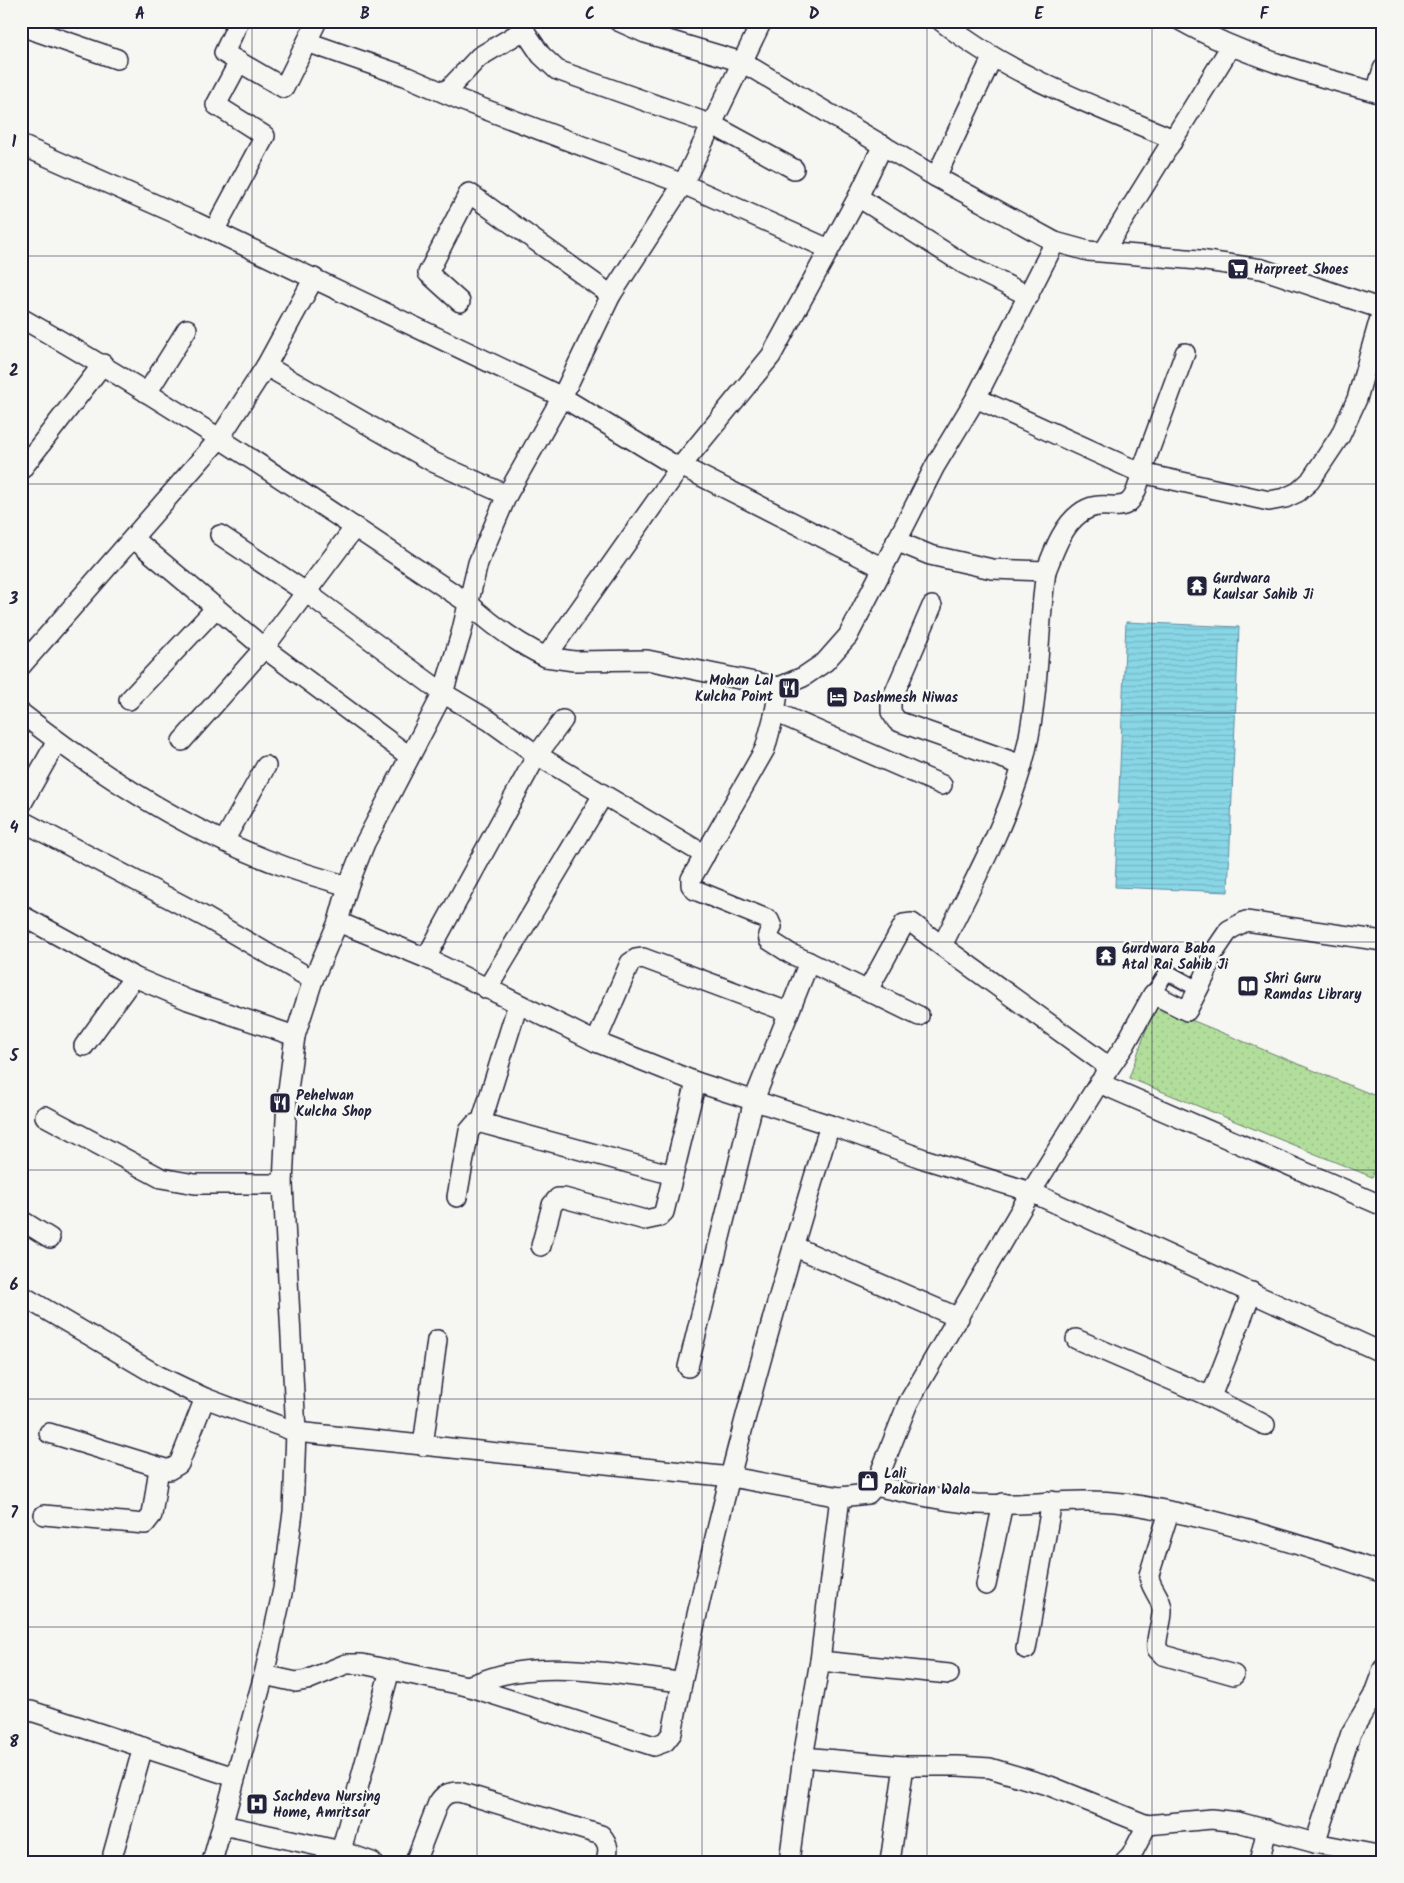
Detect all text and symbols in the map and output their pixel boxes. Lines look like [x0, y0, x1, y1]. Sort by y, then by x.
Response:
text: A [135, 2, 145, 27]
text: B [360, 2, 370, 27]
text: C [585, 2, 595, 27]
text: D [809, 2, 820, 27]
text: E [1035, 2, 1045, 27]
text: F [1260, 2, 1270, 27]
text: 1 [12, 130, 17, 155]
supermarket icon: Harpreet Shoes [1226, 257, 1250, 281]
place label: Harpreet Shoes [1254, 259, 1349, 281]
text: 2 [9, 359, 19, 384]
place label: Gurdwara Kaulsar Sahib Ji [1213, 568, 1314, 606]
temple icon: Gurdwara Kaulsar Sahib Ji [1185, 574, 1209, 598]
text: 3 [9, 587, 19, 612]
place label: Mohan Lal Kulcha Point [695, 670, 774, 708]
restaurant icon: Mohan Lal Kulcha Point [777, 676, 801, 700]
hotel icon: Dashmesh Niwas [825, 685, 849, 709]
place label: Dashmesh Niwas [853, 687, 959, 709]
text: 4 [10, 816, 19, 841]
place label: Gurdwara Baba Atal Rai Sahib Ji [1122, 938, 1228, 976]
temple icon: Gurdwara Baba Atal Rai Sahib Ji [1094, 944, 1118, 968]
place label: Shri Guru Ramdas Library [1264, 968, 1362, 1006]
library icon: Shri Guru Ramdas Library [1236, 974, 1260, 998]
text: 5 [9, 1044, 20, 1069]
place label: Pehelwan Kulcha Shop [296, 1085, 372, 1123]
restaurant icon: Pehelwan Kulcha Shop [268, 1091, 292, 1115]
text: 6 [10, 1273, 19, 1298]
place label: Lali Pakorian Wala [884, 1463, 970, 1501]
shop icon: Lali Pakorian Wala [856, 1469, 880, 1493]
text: 7 [10, 1501, 18, 1526]
text: 8 [9, 1730, 19, 1755]
place label: Sachdeva Nursing Home, Amritsar [273, 1786, 381, 1824]
hospital icon: Sachdeva Nursing Home, Amritsar [245, 1792, 269, 1816]

